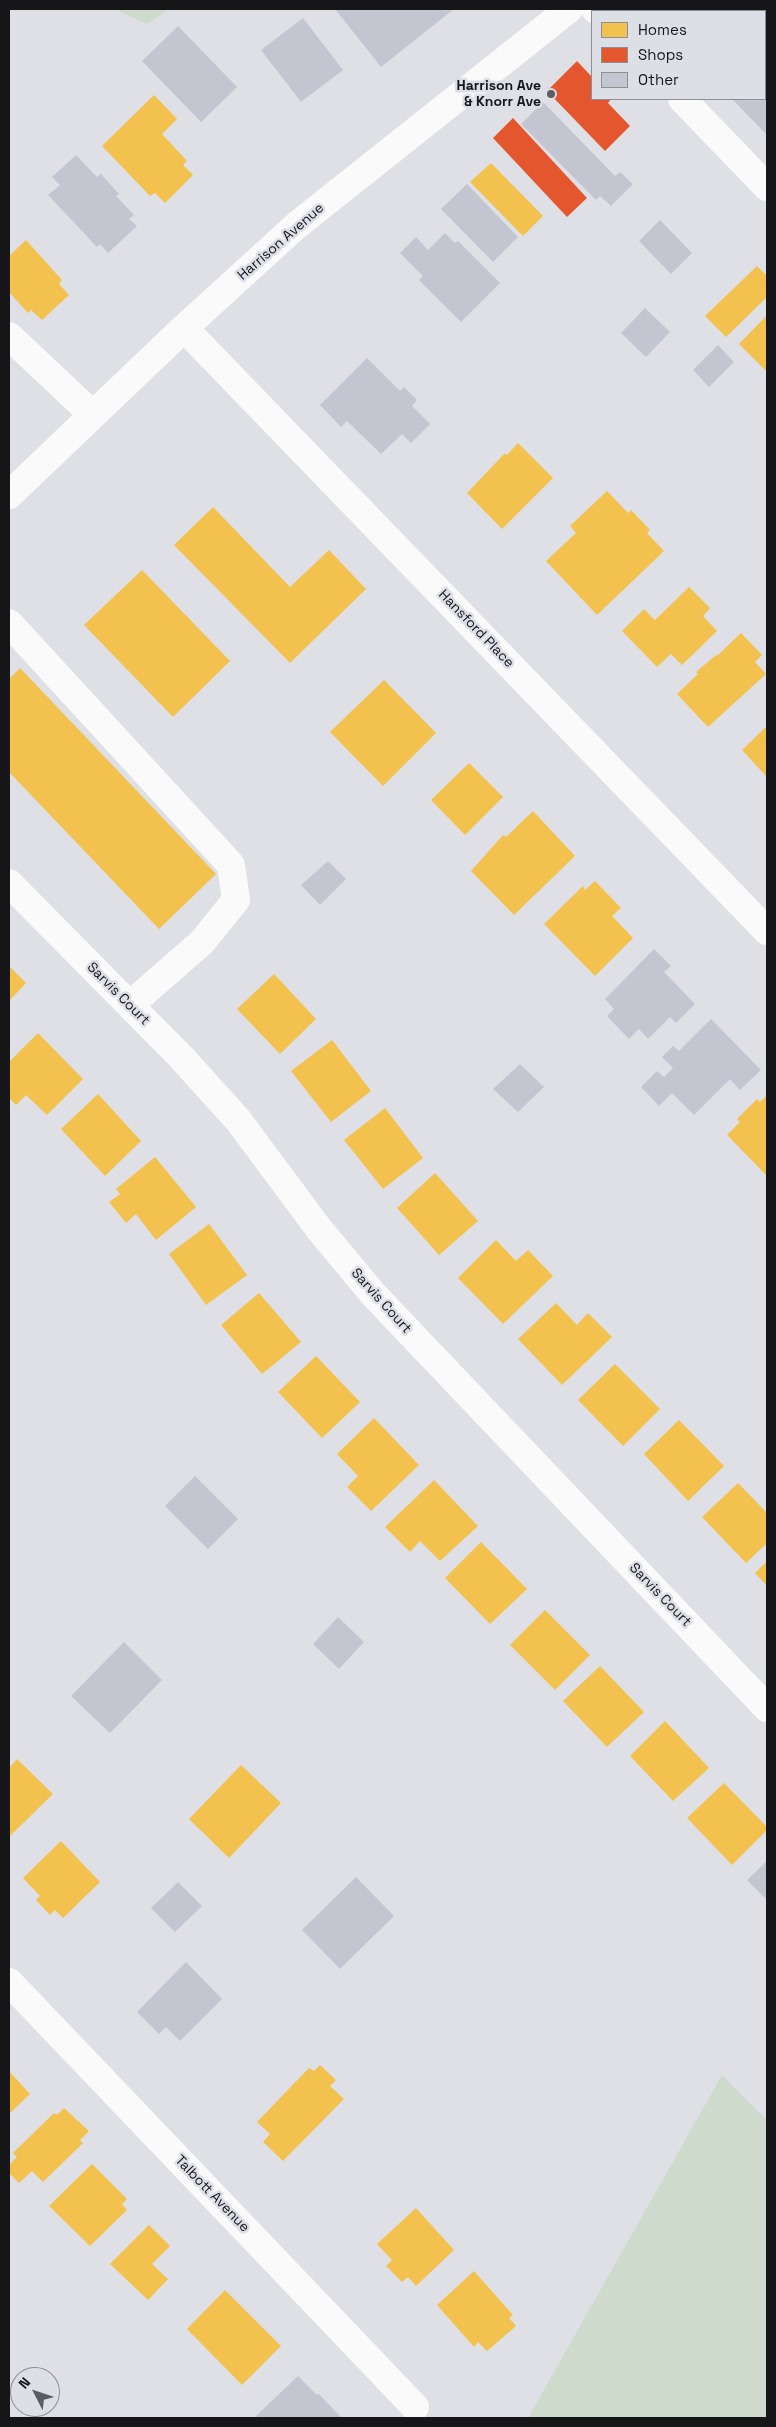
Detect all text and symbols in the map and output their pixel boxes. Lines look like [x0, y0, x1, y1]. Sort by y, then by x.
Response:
legend [591, 10, 766, 100]
text: Homes [638, 20, 687, 39]
text: Shops [638, 45, 683, 64]
text: Other [638, 70, 679, 89]
place label: Harrison Ave & Knorr Ave [457, 78, 541, 110]
marker: Harrison Ave & Knorr Ave [545, 88, 557, 100]
street label: Harrison Avenue [234, 200, 328, 284]
street label: Hansford Place [435, 587, 517, 671]
street label: Sarvis Court [83, 959, 153, 1029]
street label: Sarvis Court [347, 1265, 415, 1337]
street label: Sarvis Court [626, 1560, 694, 1630]
street label: Talbott Avenue [171, 2152, 253, 2236]
north arrow [10, 2367, 60, 2417]
text: N [15, 2373, 34, 2392]

